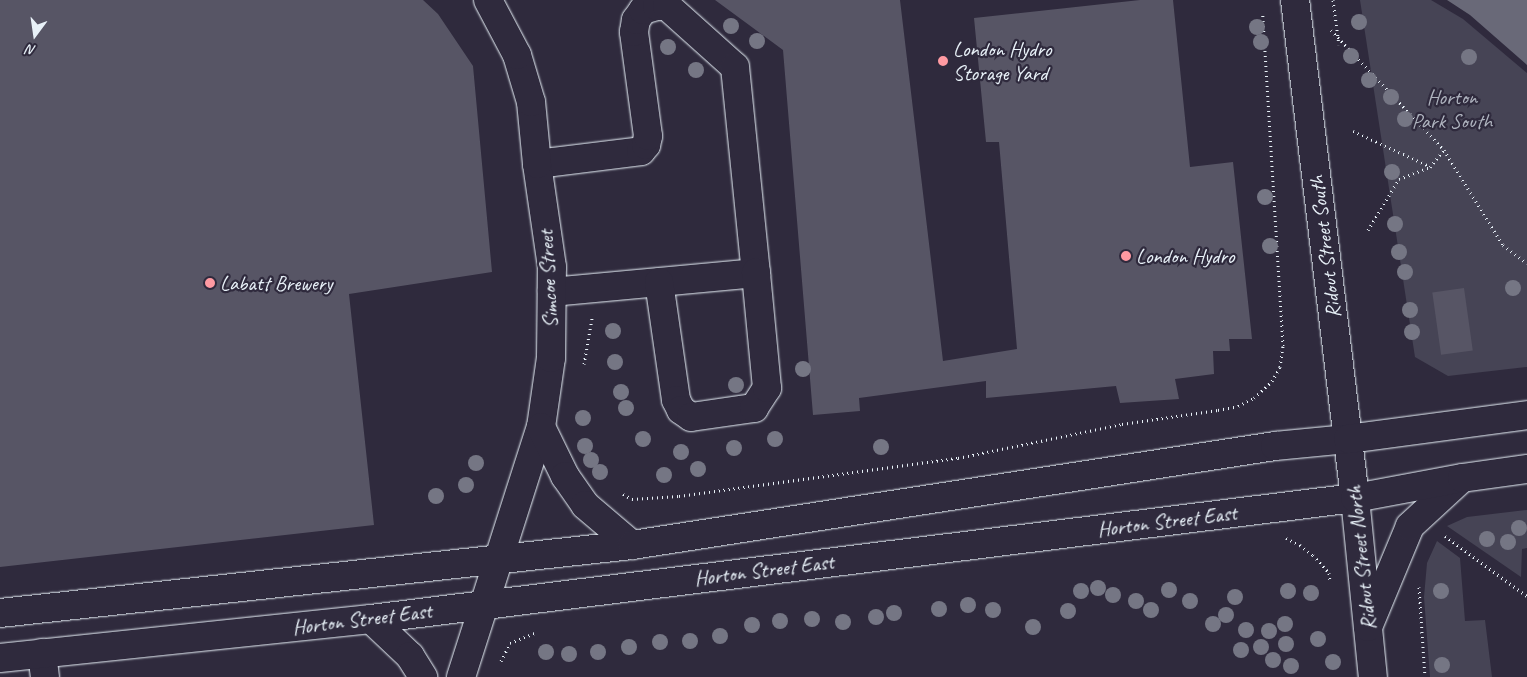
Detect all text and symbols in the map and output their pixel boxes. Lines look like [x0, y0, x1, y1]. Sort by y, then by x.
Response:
north arrow [10, 10, 60, 60]
place label: London Hydro Storage Yard [953, 36, 1051, 86]
text: N [25, 41, 38, 59]
marker: London Hydro Storage Yard [937, 55, 949, 67]
park label: Horton Park South [1412, 84, 1492, 134]
street label: Ridout Street South [1304, 174, 1346, 320]
street label: Simcoe Street [533, 229, 563, 329]
place label: London Hydro [1136, 243, 1234, 269]
marker: London Hydro [1120, 250, 1132, 262]
place label: Labatt Brewery [220, 270, 332, 296]
marker: Labatt Brewery [204, 277, 216, 289]
street label: Ridout Street North [1341, 484, 1381, 632]
street label: Horton Street East [1096, 500, 1238, 542]
street label: Horton Street East [693, 549, 835, 591]
street label: Horton Street East [291, 598, 433, 640]

